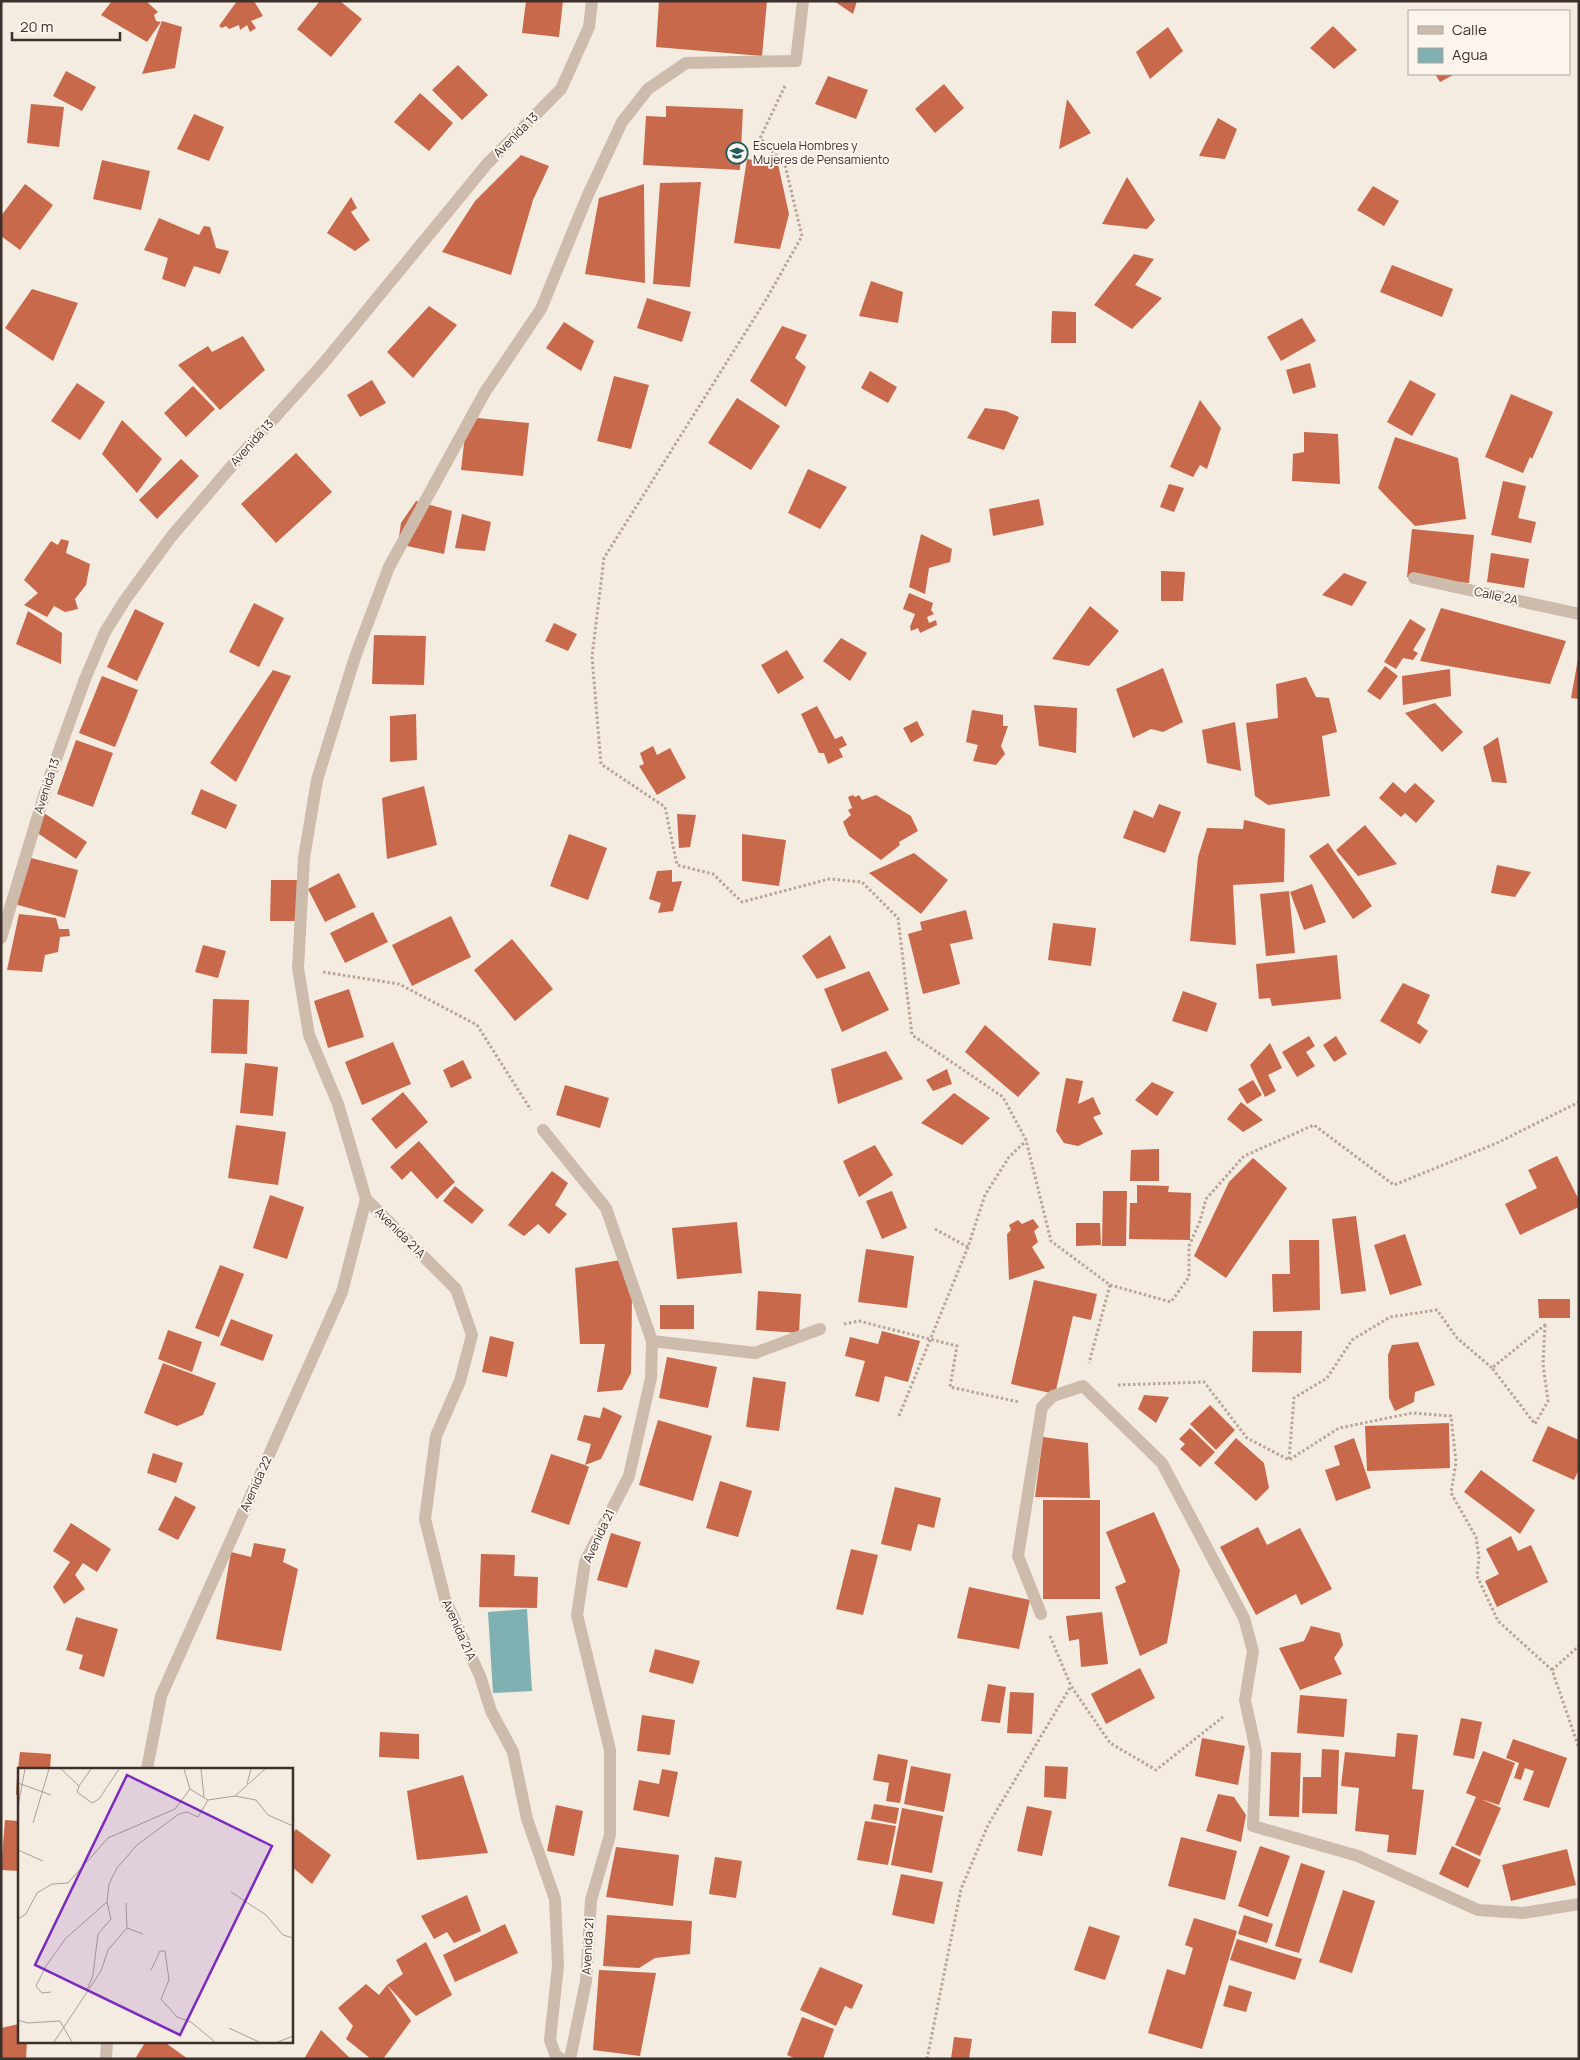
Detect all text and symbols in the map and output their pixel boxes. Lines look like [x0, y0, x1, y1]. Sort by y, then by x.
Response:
scale bar [12, 10, 120, 42]
legend [1408, 10, 1570, 75]
text: 20 m [20, 16, 53, 37]
text: Calle [1452, 19, 1487, 40]
text: Agua [1452, 44, 1488, 65]
street label: Avenida 13 [489, 108, 542, 161]
place label: Escuela Hombres y Mujeres de Pensamiento [753, 137, 889, 168]
school or university icon: Escuela Hombres y Mujeres de Pensamiento [725, 141, 749, 165]
street label: Avenida 13 [226, 416, 277, 470]
street label: Calle 2A [1473, 583, 1520, 609]
street label: Avenida 13 [30, 756, 63, 816]
street label: Avenida 21A [371, 1204, 430, 1262]
street label: Avenida 22 [236, 1453, 275, 1514]
street label: Avenida 21 [579, 1506, 618, 1565]
street label: Avenida 21A [438, 1597, 481, 1663]
inset map [18, 1768, 292, 2042]
street label: Avenida 21 [578, 1917, 597, 1975]

